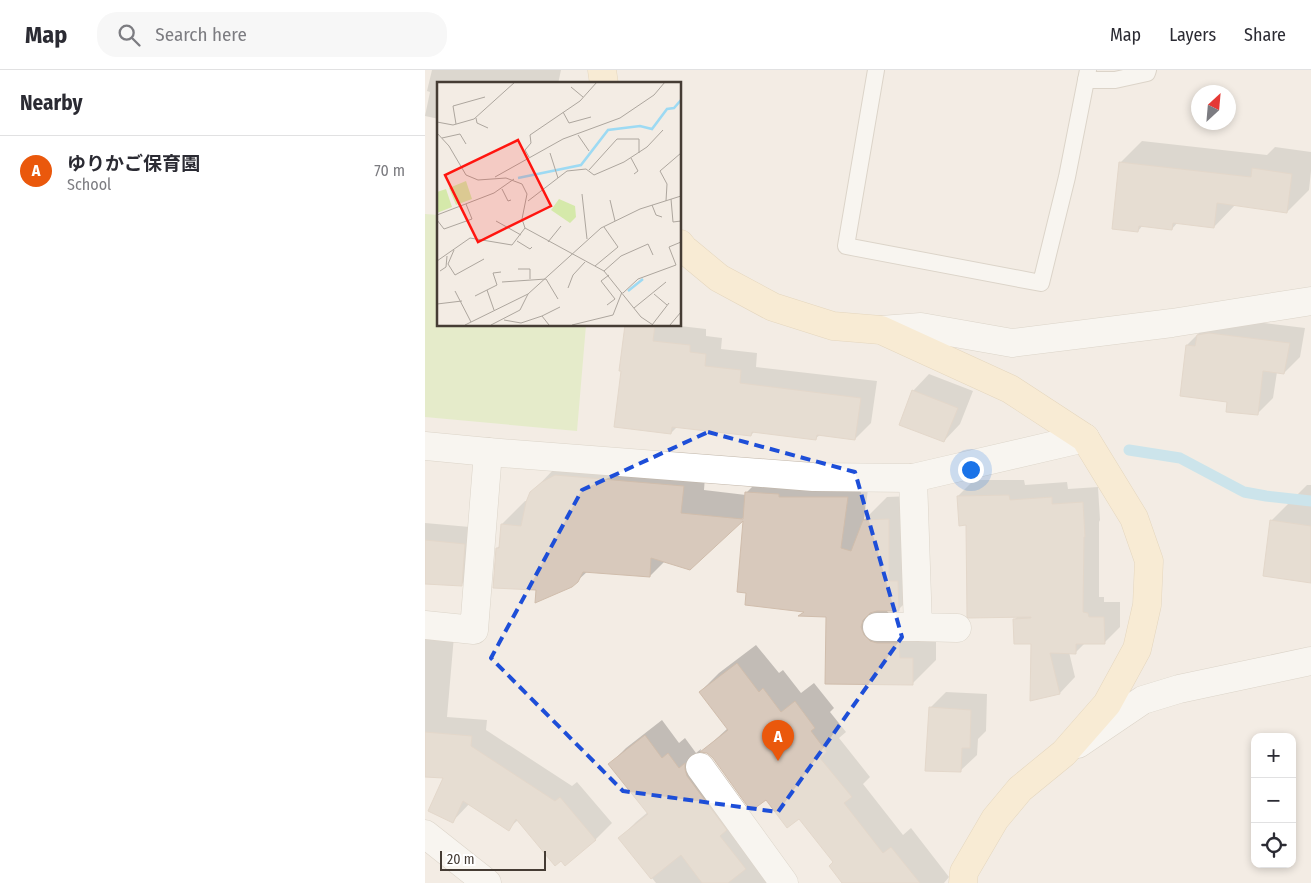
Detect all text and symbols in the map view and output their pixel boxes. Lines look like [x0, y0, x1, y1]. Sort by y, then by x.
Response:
search box [97, 12, 447, 57]
text: Map [25, 21, 67, 49]
icon: search [115, 21, 143, 49]
text: Search here [155, 23, 247, 46]
text: Map [1110, 24, 1141, 46]
text: Layers [1169, 24, 1216, 46]
text: Share [1244, 24, 1286, 46]
inset map [437, 82, 681, 326]
north arrow [1191, 85, 1236, 130]
text: Nearby [20, 90, 82, 116]
text: ゆりかご保育園 [67, 152, 200, 175]
text: A [32, 161, 40, 180]
text: 70 m [374, 161, 405, 180]
text: School [67, 175, 111, 194]
your location [958, 457, 984, 483]
pin: A [762, 720, 794, 761]
map controls [1251, 733, 1296, 868]
button: + [1251, 733, 1296, 778]
button: − [1251, 778, 1296, 823]
button: locate [1251, 823, 1296, 868]
scale bar [440, 848, 546, 871]
text: 20 m [447, 851, 475, 868]

